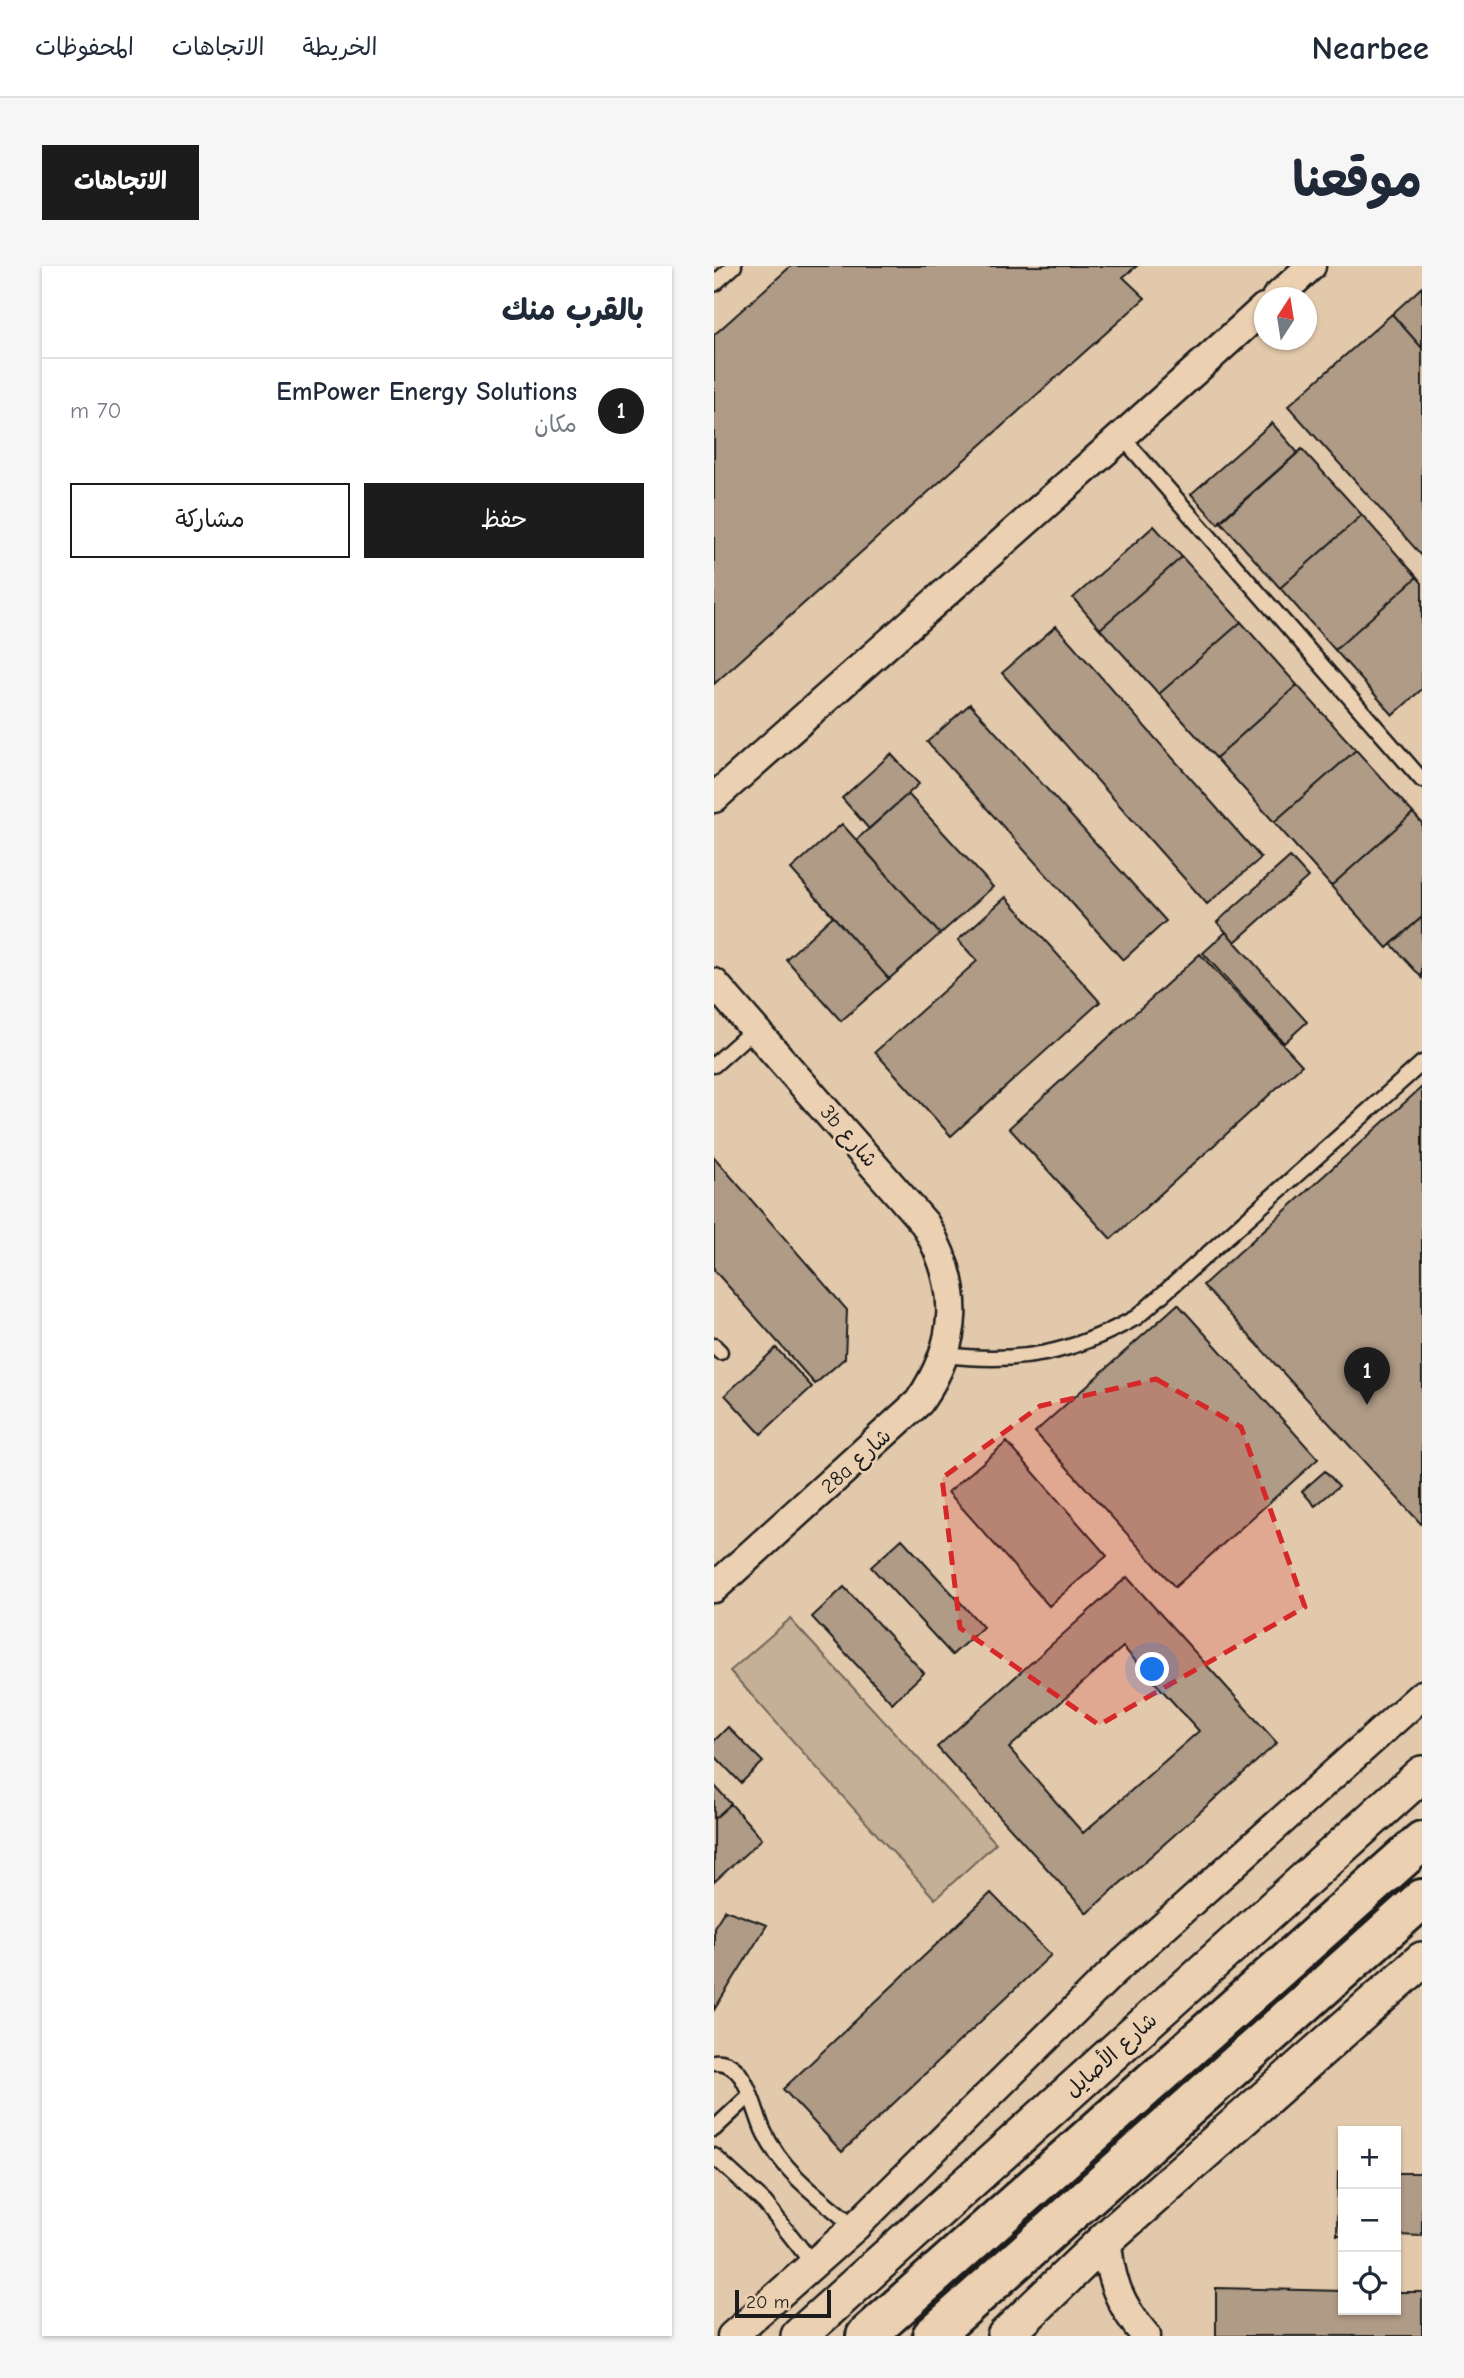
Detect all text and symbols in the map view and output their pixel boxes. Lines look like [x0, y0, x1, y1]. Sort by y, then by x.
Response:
text: Nearbee [1311, 29, 1429, 67]
text: المحفوظات [35, 33, 134, 61]
text: الاتجاهات [172, 33, 265, 61]
text: الخريطة [303, 33, 377, 61]
button: الاتجاهات [42, 145, 199, 220]
text: موقعنا [1292, 152, 1422, 208]
north arrow [1254, 287, 1317, 350]
text: بالقرب منك [502, 293, 644, 328]
text: EmPower Energy Solutions [276, 377, 577, 407]
text: 70 m [70, 397, 122, 424]
text: 1 [616, 397, 626, 424]
text: مكان [534, 411, 577, 438]
button: مشاركة [70, 483, 350, 558]
button: حفظ [364, 483, 644, 558]
street label: 3b شارع [813, 1100, 882, 1174]
pin: 1 [1344, 1347, 1390, 1405]
street label: 28a شارع [816, 1424, 898, 1501]
your location [1135, 1652, 1169, 1686]
street label: شارع الأصايل [1059, 2006, 1164, 2105]
map controls [1338, 2126, 1401, 2315]
button: + [1338, 2126, 1401, 2189]
button: − [1338, 2189, 1401, 2252]
button: locate [1338, 2252, 1401, 2315]
scale bar [735, 2287, 831, 2319]
text: 20 m [746, 2291, 790, 2313]

